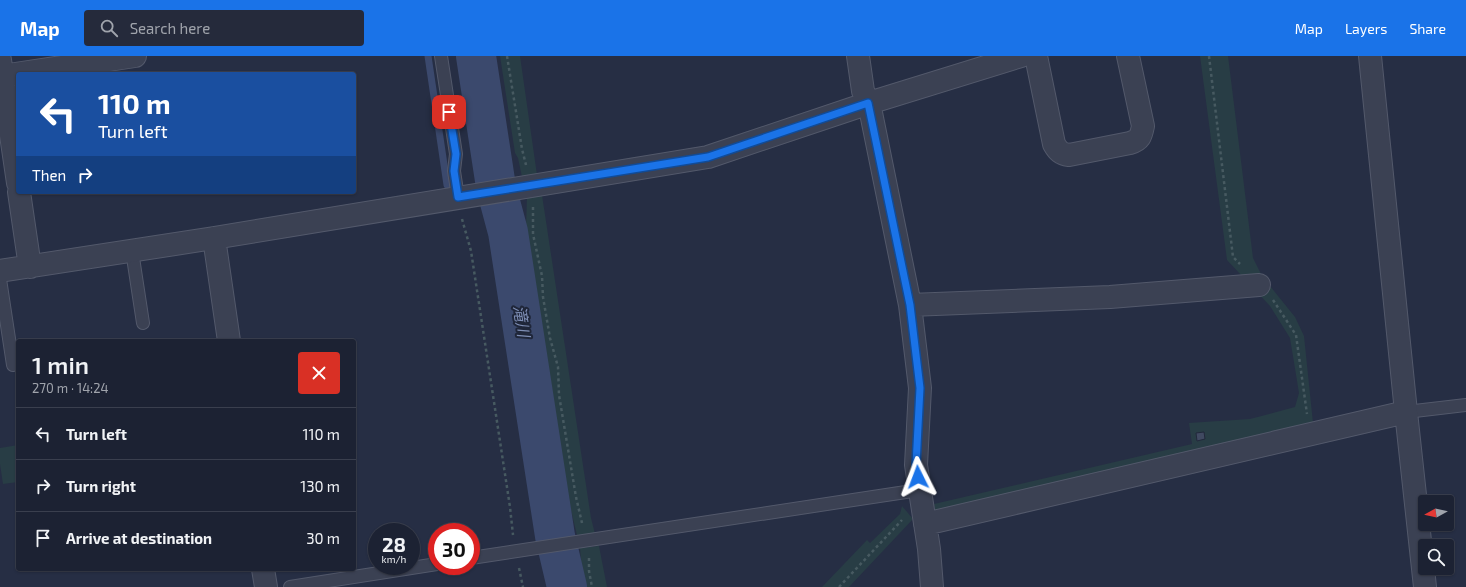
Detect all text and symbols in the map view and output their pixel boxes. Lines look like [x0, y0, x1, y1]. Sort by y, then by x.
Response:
search box [84, 10, 364, 46]
text: Map [20, 17, 60, 40]
icon: search [98, 17, 120, 39]
text: Search here [130, 19, 210, 37]
text: Map [1295, 20, 1323, 37]
text: Layers [1345, 20, 1387, 37]
text: Share [1409, 20, 1446, 37]
text: 110 m [98, 86, 171, 120]
icon: left [32, 88, 84, 140]
pin [432, 95, 466, 129]
icon: arrive [438, 101, 460, 123]
text: Turn left [98, 120, 168, 142]
icon: right [74, 164, 96, 186]
text: Then [32, 166, 66, 184]
water label: 滝川 [511, 304, 535, 340]
text: 1 min [32, 350, 89, 379]
button: close [298, 352, 340, 394]
text: 270 m · 14:24 [32, 380, 109, 396]
icon: left [32, 423, 54, 445]
text: Turn left [66, 425, 127, 443]
text: 110 m [303, 425, 340, 443]
position arrow [897, 456, 939, 498]
icon: right [32, 475, 54, 497]
text: Turn right [66, 477, 136, 495]
text: 130 m [300, 477, 340, 495]
north arrow [1418, 495, 1454, 531]
map controls [1418, 495, 1454, 575]
speed limit sign: 30 [428, 523, 480, 575]
icon: arrive [32, 527, 54, 549]
text: Arrive at destination [66, 529, 212, 547]
text: 30 m [306, 529, 340, 547]
text: 28 [382, 532, 406, 556]
button: search [1418, 539, 1454, 575]
text: km/h [382, 553, 406, 565]

